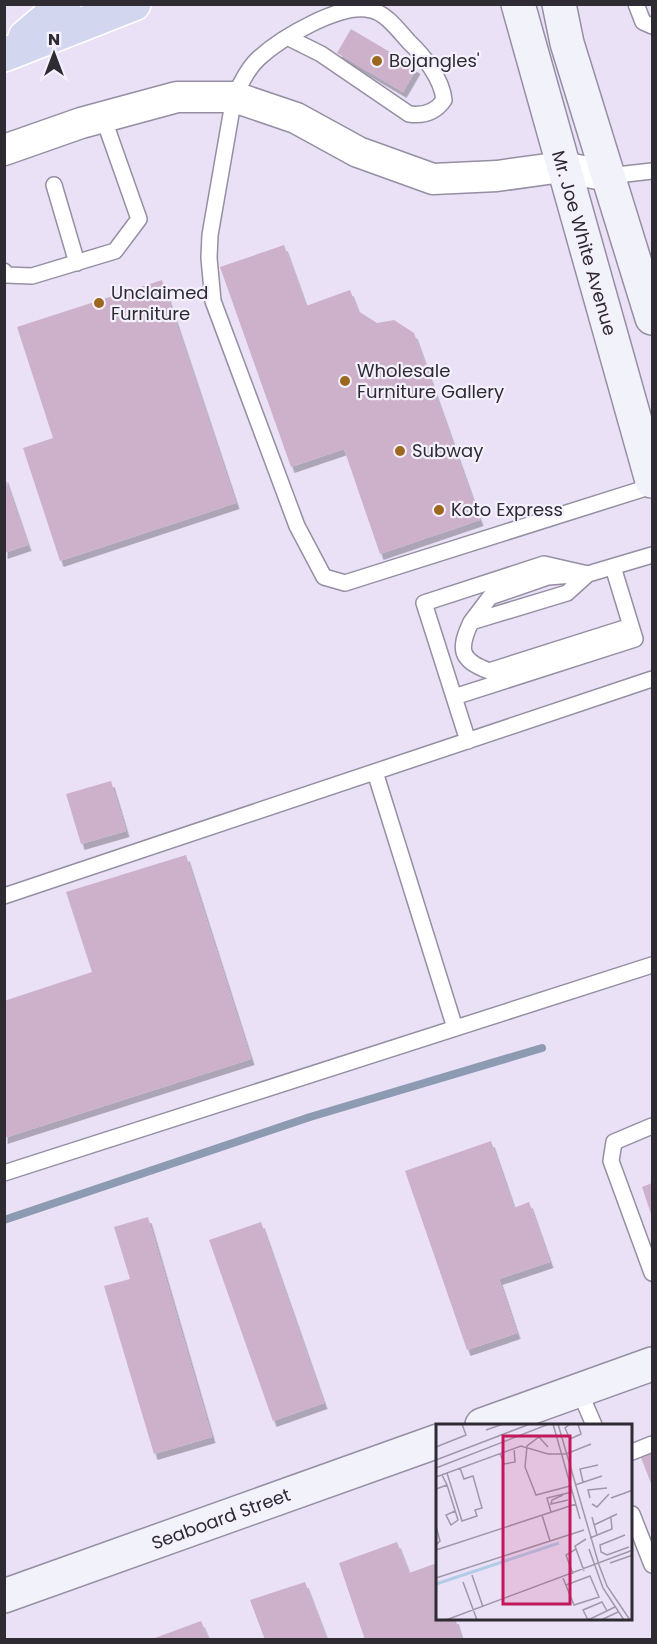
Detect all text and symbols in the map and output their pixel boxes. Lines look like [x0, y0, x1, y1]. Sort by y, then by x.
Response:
north arrow [24, 24, 84, 84]
text: N [48, 28, 60, 51]
place label: Bojangles' [389, 48, 480, 73]
marker: Bojangles' [370, 54, 384, 68]
street label: Mr. Joe White Avenue [546, 147, 623, 338]
place label: Unclaimed Furniture [111, 280, 209, 326]
marker: Unclaimed Furniture [92, 296, 106, 310]
place label: Wholesale Furniture Gallery [357, 358, 504, 404]
marker: Wholesale Furniture Gallery [338, 374, 352, 388]
place label: Subway [412, 438, 483, 463]
marker: Subway [393, 444, 407, 458]
place label: Koto Express [451, 497, 563, 522]
marker: Koto Express [432, 503, 446, 517]
inset map [436, 1424, 633, 1620]
street label: Seaboard Street [148, 1482, 294, 1555]

